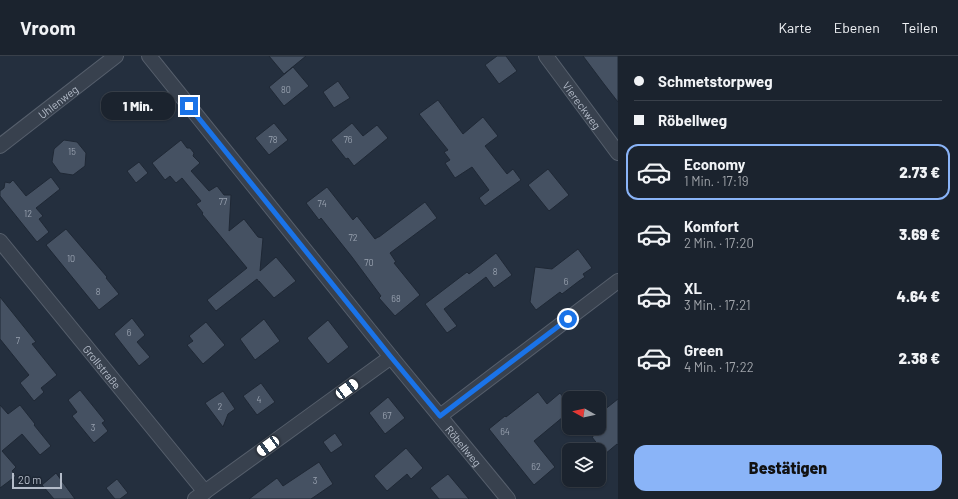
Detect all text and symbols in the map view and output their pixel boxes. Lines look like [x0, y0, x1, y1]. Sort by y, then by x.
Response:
text: Vroom [20, 16, 76, 39]
text: Karte [778, 19, 812, 36]
text: Ebenen [834, 19, 880, 36]
text: Teilen [902, 19, 938, 36]
text: Schmetstorpweg [658, 72, 773, 90]
street label: Viereckweg [561, 79, 604, 131]
street label: Uhlenweg [35, 82, 80, 121]
house number: 80 [281, 84, 291, 95]
callout: 1 Min. [101, 92, 175, 120]
route end [180, 97, 198, 115]
text: 1 Min. [123, 98, 153, 114]
text: Röbellweg [658, 111, 727, 129]
house number: 78 [269, 134, 278, 145]
house number: 76 [344, 134, 353, 145]
house number: 15 [68, 146, 76, 157]
icon: car [636, 154, 672, 190]
text: Economy [684, 155, 745, 173]
text: 2.73 € [899, 163, 940, 181]
text: 1 Min. · 17:19 [684, 173, 748, 189]
house number: 77 [219, 196, 228, 207]
house number: 74 [317, 198, 327, 209]
house number: 12 [24, 208, 32, 219]
icon: car [636, 216, 672, 252]
text: Komfort [684, 217, 739, 235]
text: 3.69 € [899, 225, 940, 243]
house number: 72 [348, 232, 358, 243]
text: 2 Min. · 17:20 [684, 235, 754, 251]
house number: 10 [67, 253, 75, 264]
house number: 70 [364, 257, 374, 268]
house number: 8 [493, 266, 498, 277]
house number: 6 [564, 276, 569, 287]
icon: car [636, 278, 672, 314]
text: XL [684, 279, 702, 297]
house number: 8 [96, 286, 101, 297]
text: 4.64 € [897, 287, 940, 305]
house number: 68 [391, 293, 401, 304]
text: 3 Min. · 17:21 [684, 297, 751, 313]
route start [559, 310, 577, 328]
house number: 6 [127, 327, 132, 338]
house number: 7 [16, 335, 21, 346]
icon: car [636, 340, 672, 376]
text: Green [684, 341, 723, 359]
street label: Grollstraße [81, 342, 124, 391]
text: 2.38 € [899, 349, 940, 367]
text: 4 Min. · 17:22 [684, 359, 754, 375]
car [334, 377, 360, 401]
north arrow [562, 391, 606, 435]
map controls [562, 391, 606, 487]
house number: 4 [257, 394, 262, 405]
house number: 2 [218, 401, 223, 412]
house number: 67 [383, 410, 392, 421]
house number: 3 [91, 422, 96, 433]
street label: Röbellweg [443, 423, 485, 469]
house number: 64 [500, 426, 510, 437]
car [255, 434, 281, 458]
button: layers [562, 443, 606, 487]
button: Bestätigen [634, 445, 942, 491]
house number: 62 [531, 461, 541, 472]
scale bar [12, 471, 62, 490]
text: 20 m [18, 473, 41, 486]
house number: 3 [313, 475, 318, 486]

